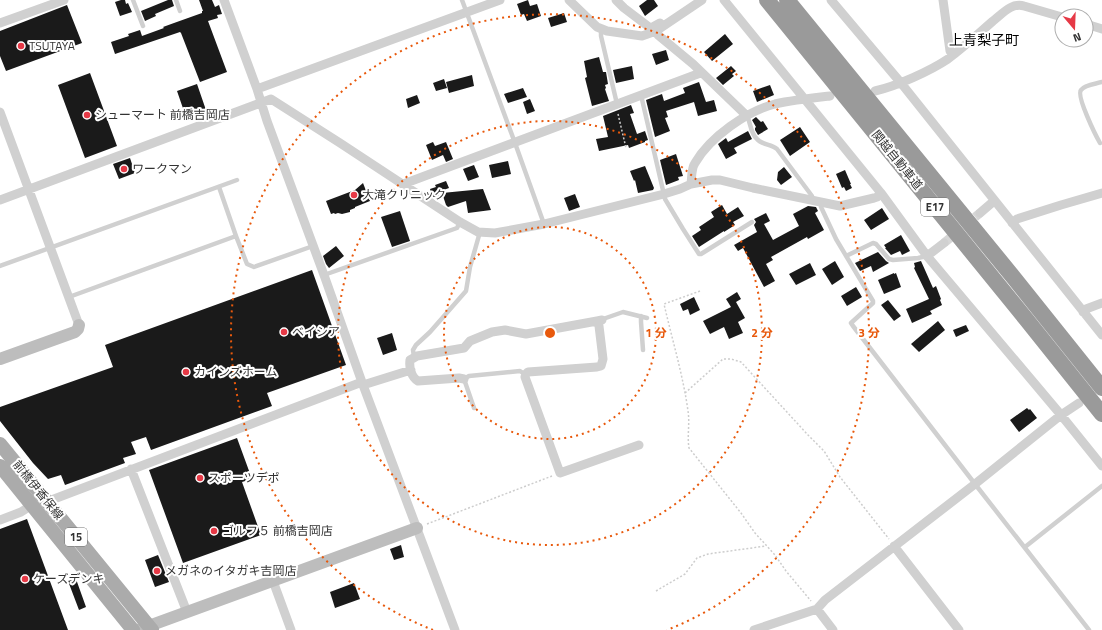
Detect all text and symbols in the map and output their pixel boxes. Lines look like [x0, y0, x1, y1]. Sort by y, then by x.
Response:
north arrow [1054, 8, 1094, 48]
district label: 上青梨子町 [949, 29, 1019, 50]
text: N [1071, 29, 1083, 46]
place label: TSUTAYA [29, 36, 75, 55]
marker: TSUTAYA [16, 41, 26, 51]
place label: シューマート 前橋吉岡店 [95, 105, 230, 124]
marker: シューマート 前橋吉岡店 [82, 110, 92, 120]
street label: 関越自動車道 [867, 126, 927, 194]
place label: ワークマン [132, 159, 192, 178]
marker: ワークマン [119, 164, 129, 174]
place label: 大滝クリニック [362, 185, 446, 204]
marker: 大滝クリニック [349, 190, 359, 200]
road number: E17 [921, 198, 949, 216]
place label: ベイシア [292, 322, 340, 341]
text: 1 分 [645, 323, 667, 342]
text: 2 分 [751, 323, 773, 342]
text: 3 分 [858, 323, 880, 342]
centre of rings [543, 326, 557, 340]
marker: ベイシア [279, 327, 289, 337]
place label: カインズホーム [194, 362, 277, 381]
marker: カインズホーム [181, 367, 191, 377]
street label: 前橋伊香保線 [8, 456, 68, 524]
place label: スポーツデポ [208, 468, 280, 487]
marker: スポーツデポ [195, 473, 205, 483]
place label: ゴルフ５ 前橋吉岡店 [222, 521, 333, 540]
marker: ゴルフ５ 前橋吉岡店 [209, 526, 219, 536]
road number: 15 [65, 528, 87, 546]
place label: メガネのイタガキ吉岡店 [165, 561, 297, 580]
marker: メガネのイタガキ吉岡店 [152, 566, 162, 576]
place label: ケーズデンキ [33, 569, 104, 588]
marker: ケーズデンキ [20, 574, 30, 584]

